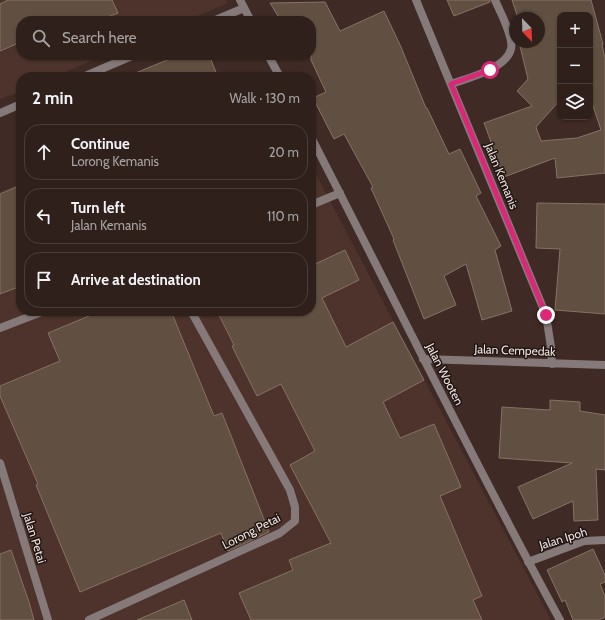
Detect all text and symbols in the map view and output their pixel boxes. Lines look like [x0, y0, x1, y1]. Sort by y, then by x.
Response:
north arrow [509, 12, 545, 48]
map controls [557, 12, 593, 120]
button: + [557, 12, 593, 48]
search box [16, 16, 316, 60]
icon: search [30, 27, 52, 49]
text: Search here [62, 29, 137, 47]
button: − [557, 48, 593, 84]
route start [481, 61, 499, 79]
button: layers [557, 84, 593, 120]
text: 2 min [32, 88, 73, 108]
text: Walk · 130 m [229, 90, 300, 106]
text: Continue [71, 135, 130, 153]
street label: Jalan Kemanis [482, 140, 522, 211]
icon: ahead [33, 141, 55, 163]
text: 20 m [269, 144, 299, 160]
text: Lorong Kemanis [71, 153, 159, 169]
text: Turn left [71, 199, 125, 217]
icon: left [33, 205, 55, 227]
text: 110 m [267, 208, 299, 224]
text: Jalan Kemanis [71, 217, 147, 233]
icon: arrive [33, 269, 55, 291]
text: Arrive at destination [71, 271, 201, 289]
route end [537, 306, 555, 324]
street label: Jalan Wooten [423, 340, 467, 408]
street label: Jalan Cempedak [473, 341, 556, 359]
street label: Jalan Petai [20, 510, 50, 565]
street label: Lorong Petai [219, 510, 283, 552]
street label: Jalan Ipoh [536, 524, 589, 553]

